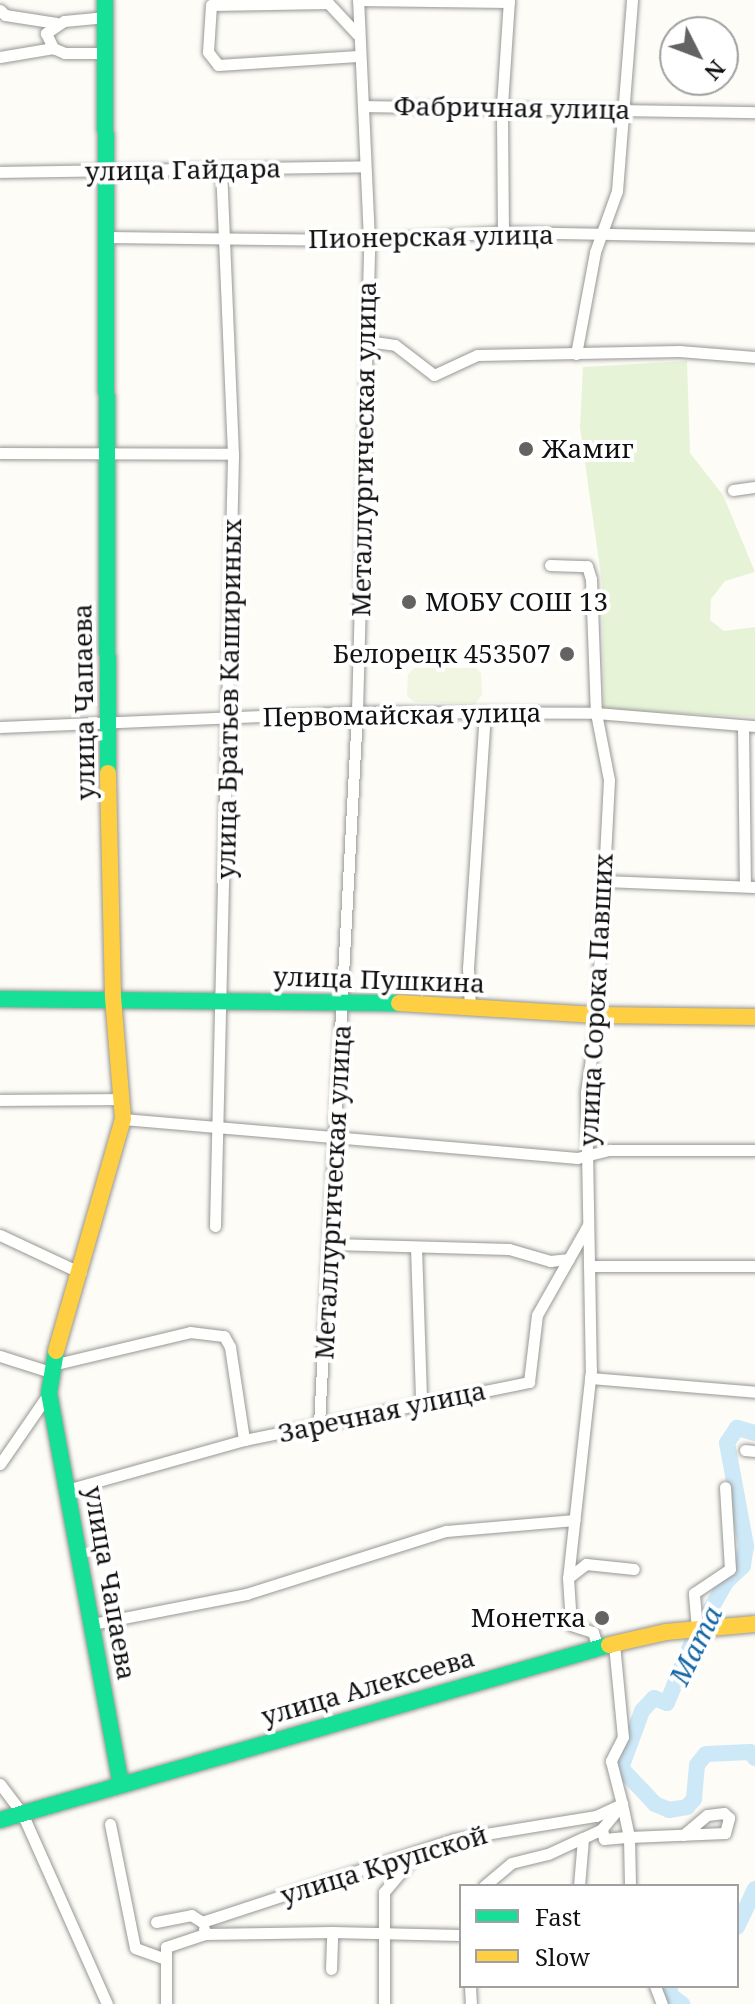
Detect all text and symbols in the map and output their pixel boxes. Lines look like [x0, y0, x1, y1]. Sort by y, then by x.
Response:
north arrow [659, 16, 739, 96]
text: N [698, 54, 732, 87]
street label: Фабричная улица [393, 90, 631, 126]
street label: улица Гайдара [85, 153, 281, 187]
street label: Пионерская улица [308, 219, 554, 255]
street label: Металлургическая улица [345, 281, 383, 617]
place label: Жамиг [542, 433, 634, 465]
marker: Жамиг [517, 440, 535, 458]
street label: улица Братьев Кашириных [210, 518, 248, 880]
place label: МОБУ СОШ 13 [425, 586, 608, 618]
marker: МОБУ СОШ 13 [400, 593, 418, 611]
street label: улица Чапаева [67, 603, 101, 801]
place label: Белорецк 453507 [333, 638, 551, 670]
marker: Белорецк 453507 [558, 645, 576, 663]
street label: Первомайская улица [262, 697, 542, 733]
street label: улица Сорока Павших [573, 853, 619, 1147]
street label: улица Пушкина [273, 961, 485, 999]
street label: Металлургическая улица [309, 1024, 357, 1360]
street label: Заречная улица [275, 1375, 489, 1449]
street label: улица Чапаева [78, 1483, 142, 1683]
water label: Мата [662, 1600, 728, 1690]
place label: Монетка [471, 1602, 586, 1634]
marker: Монетка [593, 1609, 611, 1627]
street label: улица Алексеева [258, 1642, 478, 1732]
street label: улица Крупской [277, 1819, 491, 1911]
legend [459, 1884, 739, 1988]
text: Fast [535, 1900, 581, 1933]
text: Slow [535, 1940, 590, 1973]

